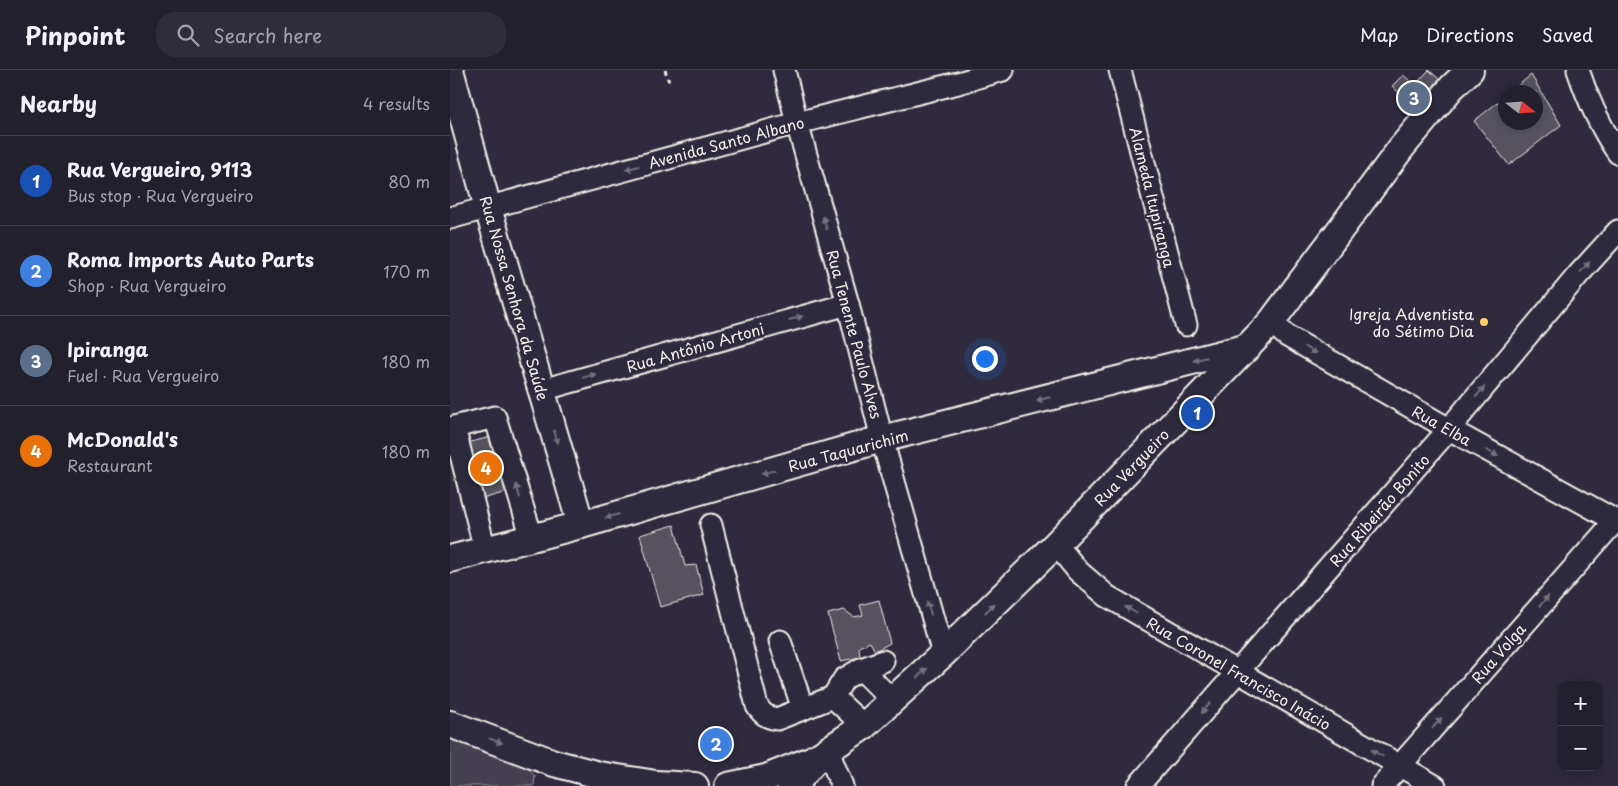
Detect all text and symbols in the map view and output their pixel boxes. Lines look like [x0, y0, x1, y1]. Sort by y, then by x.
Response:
search box [156, 12, 506, 57]
text: Pinpoint [25, 17, 126, 53]
icon: search [174, 21, 202, 49]
text: Search here [214, 21, 322, 49]
text: Map [1360, 21, 1398, 48]
text: Directions [1426, 21, 1514, 48]
text: Saved [1542, 21, 1593, 48]
pin: 3 [1398, 79, 1430, 117]
north arrow [1498, 85, 1543, 130]
text: Nearby [20, 87, 97, 119]
text: 4 results [363, 91, 430, 115]
street label: Avenida Santo Albano [645, 110, 807, 174]
street label: Alameda Itupiranga [1124, 124, 1182, 270]
text: Rua Vergueiro, 9113 [67, 155, 252, 183]
one-way arrow [624, 164, 639, 172]
text: 1 [32, 169, 40, 193]
text: 80 m [388, 169, 430, 193]
text: Bus stop · Rua Vergueiro [67, 183, 253, 207]
street label: Rua Nossa Senhora da Saúde [475, 193, 555, 403]
one-way arrow [821, 215, 829, 231]
text: Roma Imports Auto Parts [67, 245, 314, 273]
street label: Rua Tenente Paulo Alves [821, 247, 889, 421]
text: 2 [30, 259, 42, 283]
text: 170 m [384, 259, 430, 283]
one-way arrow [1579, 262, 1591, 274]
text: Shop · Rua Vergueiro [67, 273, 226, 297]
place label: Igreja Adventista do Sétimo Dia [1349, 302, 1474, 342]
one-way arrow [789, 314, 804, 322]
street label: Rua Antônio Artoni [623, 316, 767, 378]
marker: Igreja Adventista do Sétimo Dia [1478, 316, 1490, 328]
text: Ipiranga [67, 335, 148, 363]
one-way arrow [1304, 345, 1317, 354]
your location [972, 346, 998, 372]
text: 3 [31, 349, 41, 373]
text: 180 m [382, 349, 430, 373]
one-way arrow [1193, 355, 1208, 363]
text: Fuel · Rua Vergueiro [67, 363, 219, 387]
one-way arrow [582, 372, 597, 380]
one-way arrow [1475, 386, 1486, 399]
pin: 1 [1181, 394, 1213, 432]
one-way arrow [1036, 395, 1051, 403]
street label: Rua Elba [1408, 399, 1477, 451]
street label: Rua Taquarichim [785, 423, 911, 477]
street label: Rua Vergueiro [1088, 423, 1174, 511]
text: McDonald's [67, 425, 178, 453]
one-way arrow [552, 429, 560, 444]
text: 4 [31, 439, 41, 463]
text: 180 m [382, 439, 430, 463]
one-way arrow [1485, 448, 1499, 457]
pin: 4 [470, 449, 502, 487]
street label: Rua Ribeirão Bonito [1324, 449, 1434, 571]
text: Restaurant [67, 453, 153, 477]
one-way arrow [761, 468, 776, 476]
one-way arrow [513, 484, 521, 499]
one-way arrow [604, 513, 619, 521]
one-way arrow [1538, 596, 1550, 608]
one-way arrow [925, 600, 933, 615]
one-way arrow [984, 602, 996, 614]
one-way arrow [1124, 605, 1138, 614]
street label: Rua Coronel Francisco Inácio [1143, 611, 1335, 735]
street label: Rua Volga [1465, 617, 1531, 688]
one-way arrow [915, 667, 927, 679]
map controls [1558, 681, 1603, 771]
button: + [1558, 681, 1603, 726]
one-way arrow [1200, 702, 1211, 715]
one-way arrow [1431, 716, 1442, 729]
pin: 2 [700, 725, 732, 763]
button: − [1558, 726, 1603, 771]
one-way arrow [488, 738, 503, 745]
one-way arrow [1370, 749, 1385, 757]

